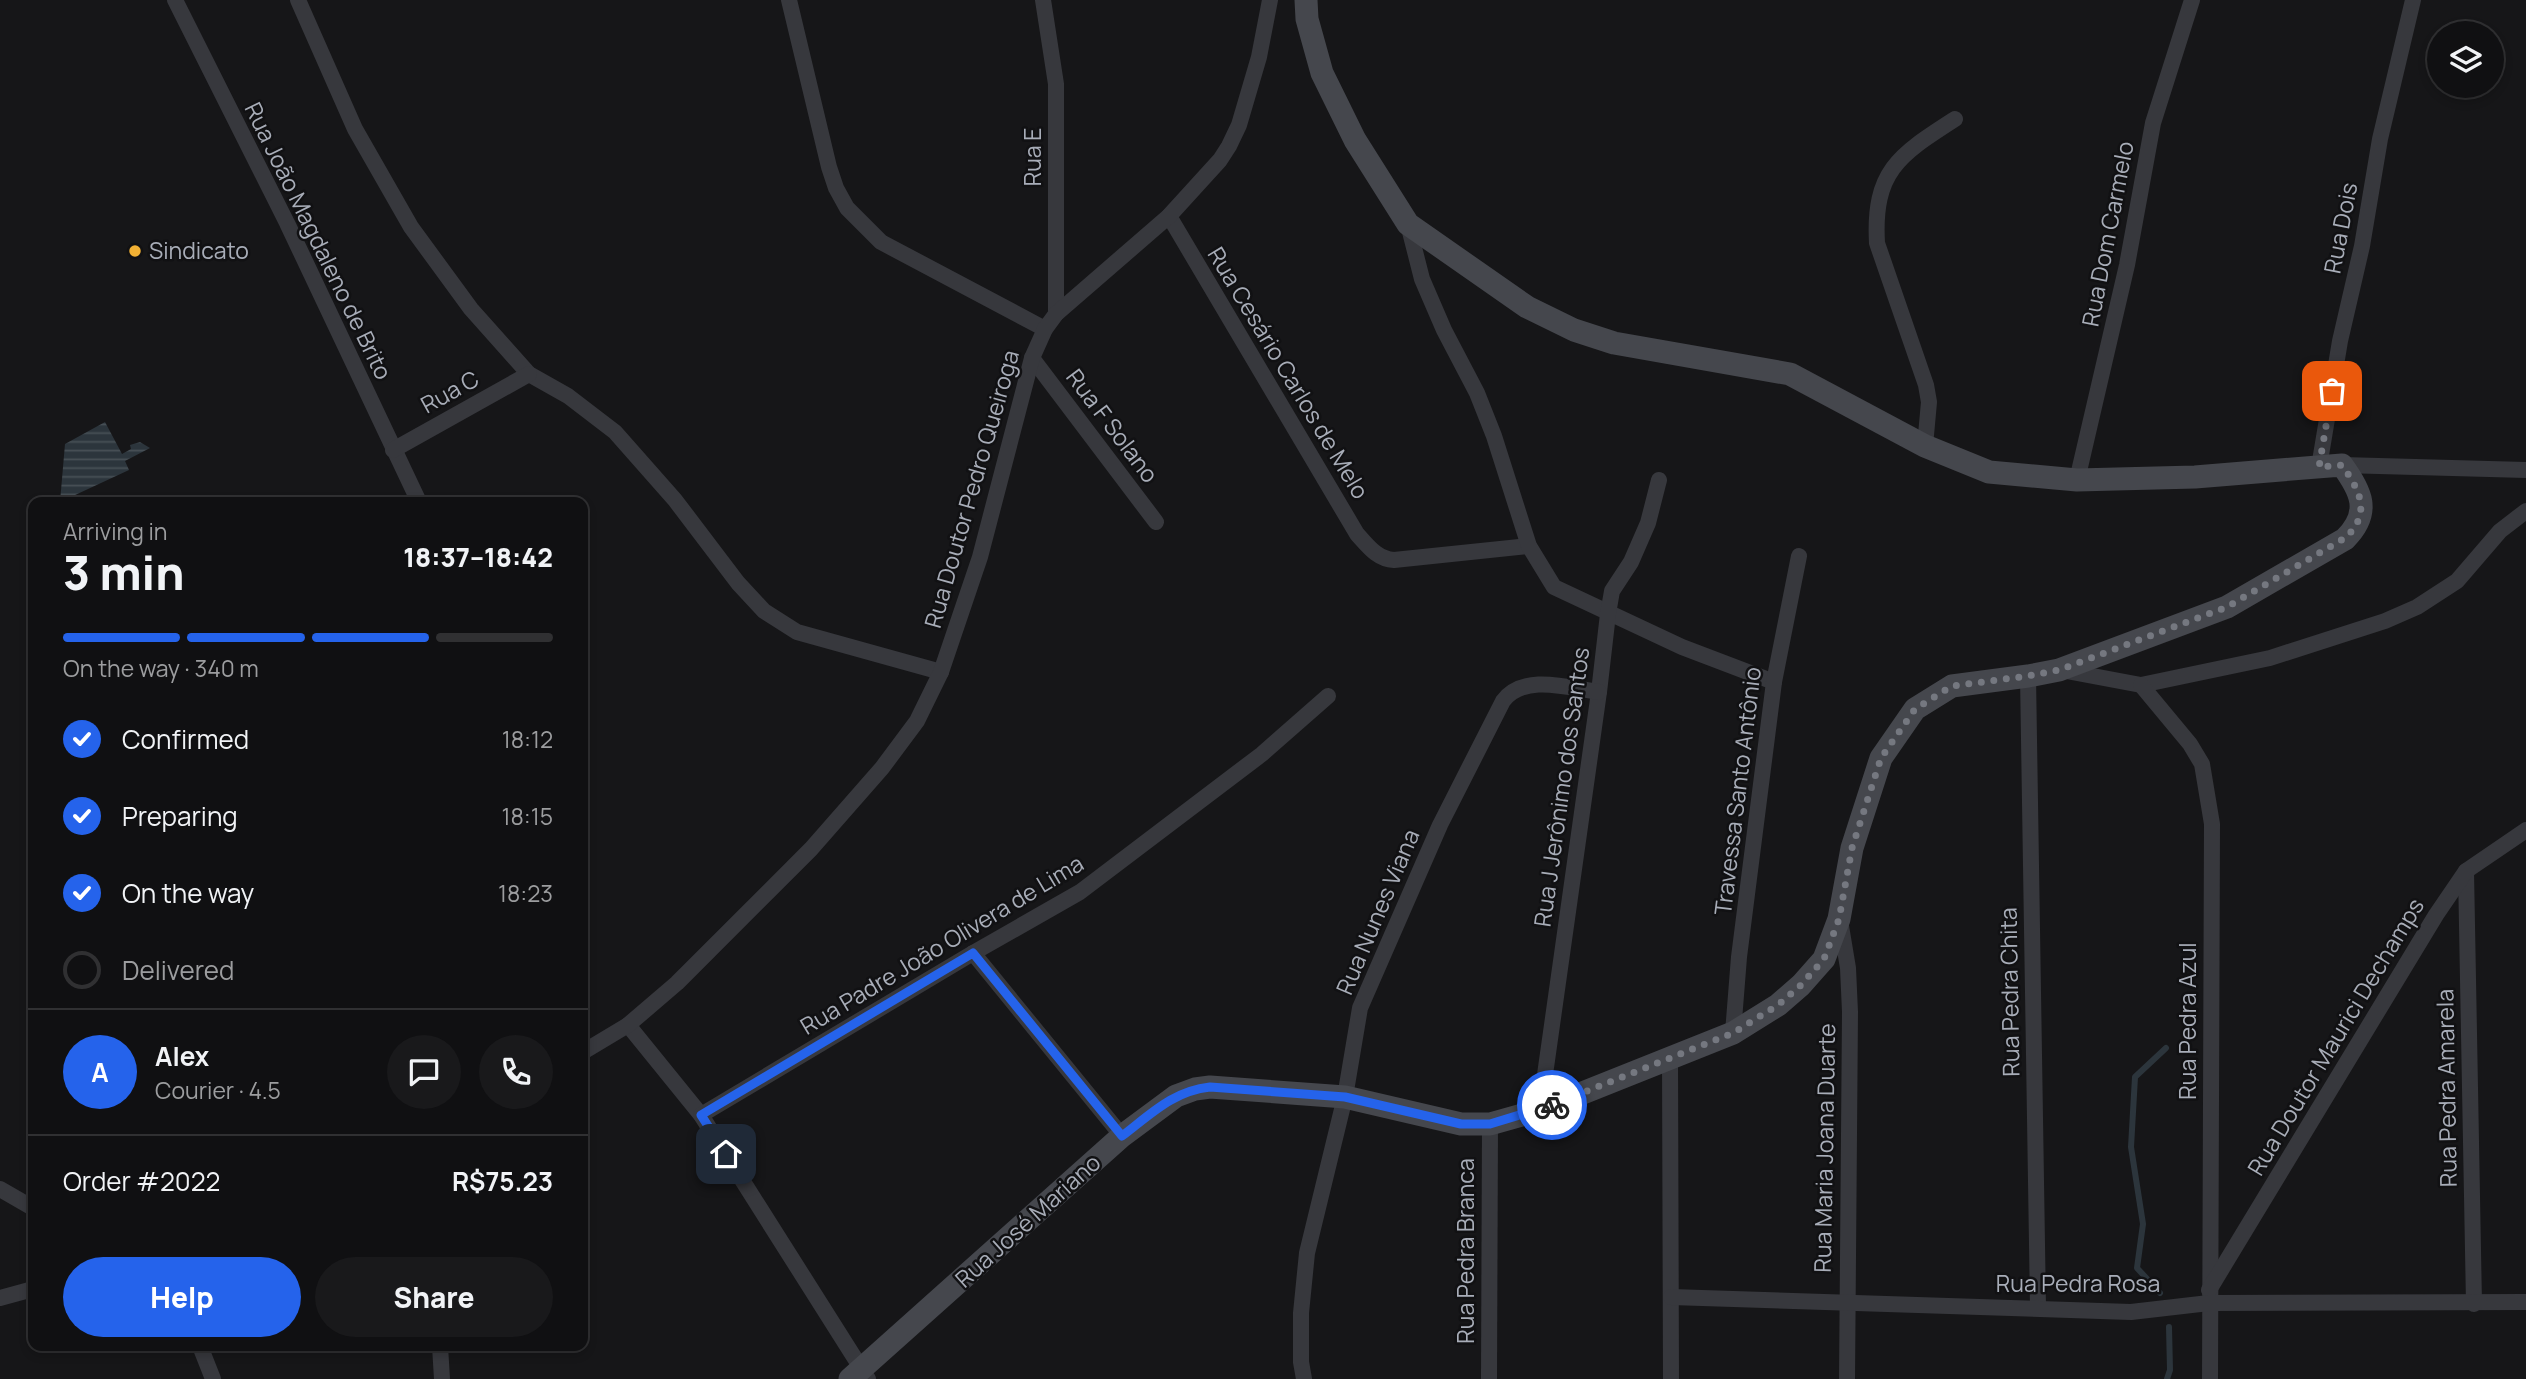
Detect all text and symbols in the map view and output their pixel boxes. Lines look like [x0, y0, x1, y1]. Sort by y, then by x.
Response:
map controls [2427, 21, 2504, 98]
button: layers [2427, 21, 2504, 98]
street label: Rua João Magdaleno de Brito [238, 96, 400, 385]
street label: Rua E [1016, 128, 1048, 186]
street label: Rua Dom Carmelo [2073, 138, 2141, 329]
street label: Rua Dois [2316, 180, 2365, 276]
place label: Sindicato [149, 234, 249, 266]
street label: Rua Cesário Carlos de Melo [1201, 241, 1377, 504]
marker: Sindicato [127, 243, 143, 259]
street label: Rua Doutor Pedro Queiroga [916, 346, 1026, 631]
pin [2302, 361, 2362, 421]
street label: Rua C [415, 362, 484, 420]
street label: Rua F Solano [1059, 362, 1166, 489]
icon: bag [2313, 372, 2351, 410]
text: Arriving in [63, 515, 168, 547]
text: 18:37–18:42 [403, 539, 553, 575]
text: 3 min [63, 541, 184, 604]
street label: Rua J Jerônimo dos Santos [1526, 645, 1596, 929]
text: On the way · 340 m [63, 652, 259, 684]
street label: Travessa Santo Antônio [1706, 665, 1768, 917]
icon: check [63, 720, 101, 758]
text: Confirmed [122, 721, 249, 757]
text: 18:12 [502, 723, 553, 755]
icon: check [63, 797, 101, 835]
text: Preparing [122, 798, 238, 834]
text: 18:15 [502, 800, 553, 832]
street label: Rua Nunes Viana [1328, 824, 1426, 999]
street label: Rua Padre João Olivera de Lima [794, 847, 1089, 1042]
icon: check [63, 874, 101, 912]
text: On the way [122, 875, 254, 911]
text: 18:23 [498, 877, 553, 909]
street label: Rua Doutor Maurici Dechamps [2239, 892, 2431, 1181]
street label: Rua Pedra Chita [1992, 907, 2026, 1077]
street label: Rua Pedra Azul [2171, 942, 2203, 1100]
text: Delivered [122, 952, 234, 988]
street label: Rua Pedra Amarela [2428, 989, 2464, 1187]
street label: Rua Maria Joana Duarte [1806, 1023, 1842, 1273]
button: chat [387, 1035, 461, 1109]
button: phone [479, 1035, 553, 1109]
text: Alex [155, 1038, 209, 1074]
text: A [91, 1054, 109, 1090]
courier [1517, 1070, 1587, 1140]
text: Courier · 4.5 [155, 1074, 281, 1106]
icon: bike [1533, 1086, 1571, 1124]
pin [696, 1124, 756, 1184]
icon: home [707, 1135, 745, 1173]
street label: Rua José Mariano [948, 1146, 1107, 1294]
street label: Rua Pedra Branca [1449, 1158, 1481, 1344]
text: Order #2022 [63, 1163, 220, 1199]
text: R$75.23 [452, 1163, 553, 1199]
button: Help [63, 1257, 301, 1337]
button: Share [315, 1257, 553, 1337]
street label: Rua Pedra Rosa [1996, 1267, 2160, 1299]

